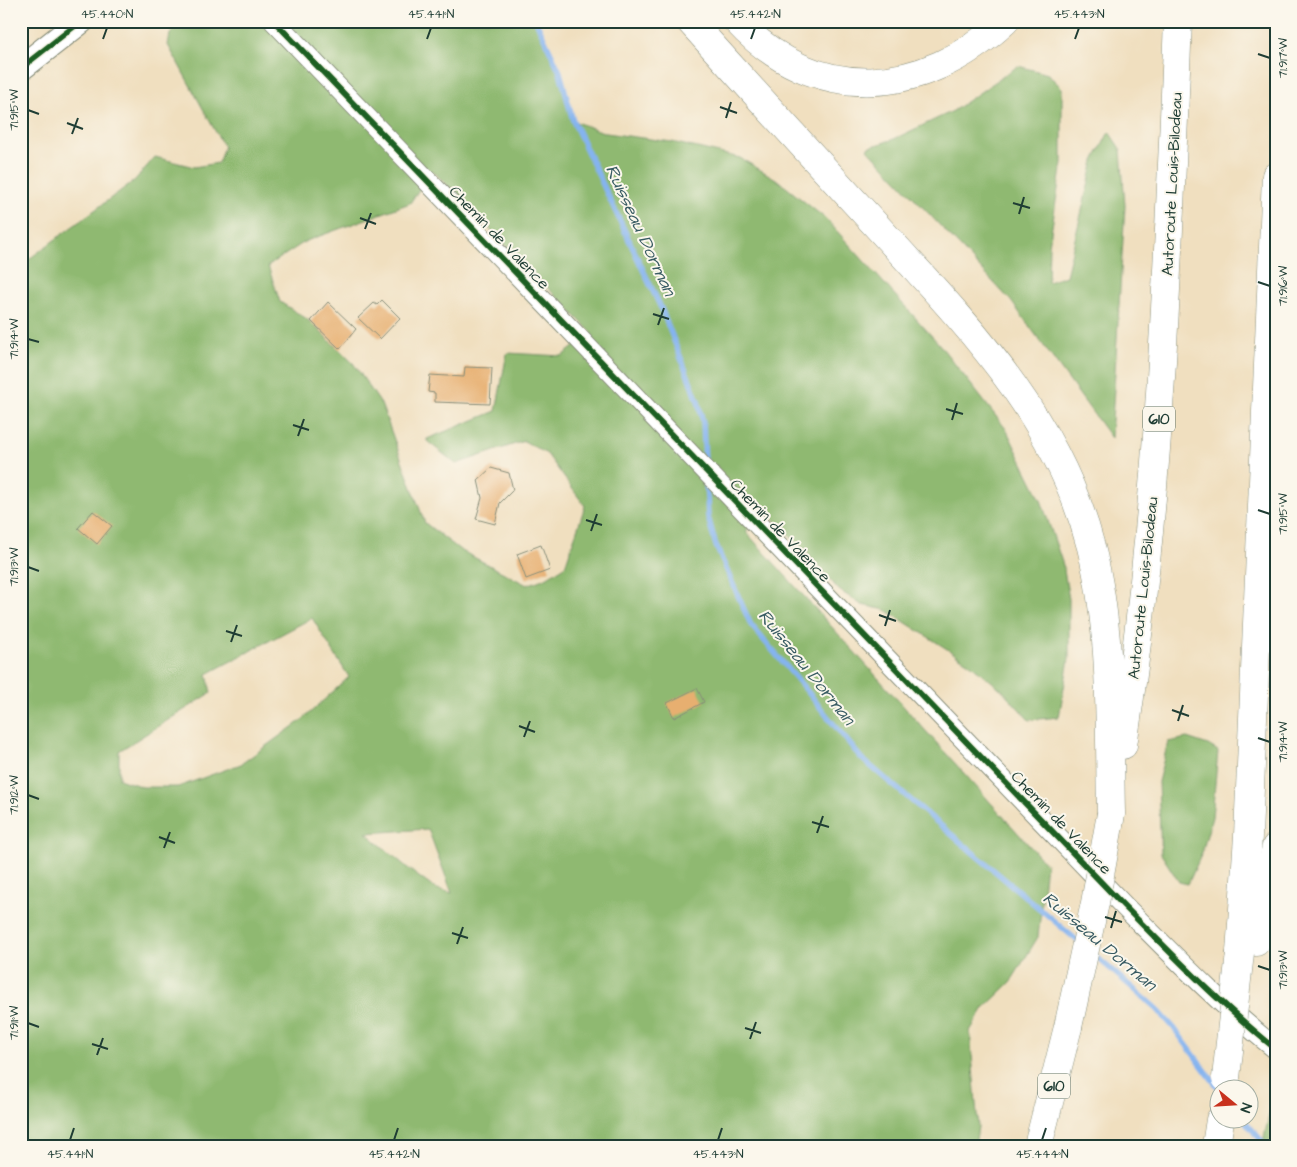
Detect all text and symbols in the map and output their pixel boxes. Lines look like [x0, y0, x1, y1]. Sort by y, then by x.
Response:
text: 45.440°N [81, 6, 134, 23]
text: 45.441°N [408, 6, 455, 23]
text: 45.442°N [729, 6, 781, 23]
text: 45.443°N [1054, 6, 1105, 23]
text: 71.917°W [1275, 37, 1292, 78]
text: 71.915°W [6, 89, 23, 131]
street label: Autoroute Louis-Bilodeau [1156, 92, 1188, 276]
water label: Ruisseau Dorman [599, 161, 683, 302]
street label: Chemin de Valence [444, 181, 555, 295]
text: 71.916°W [1275, 265, 1292, 306]
text: 71.914°W [6, 318, 23, 360]
road number: 610 [1143, 406, 1175, 432]
street label: Chemin de Valence [725, 474, 836, 588]
text: 71.915°W [1275, 493, 1292, 535]
street label: Autoroute Louis-Bilodeau [1122, 496, 1164, 680]
text: 71.913°W [6, 547, 23, 587]
water label: Ruisseau Dorman [752, 604, 862, 732]
text: 71.914°W [1275, 721, 1292, 763]
street label: Chemin de Valence [1006, 766, 1117, 880]
text: 71.912°W [6, 774, 23, 815]
water label: Ruisseau Dorman [1037, 886, 1164, 998]
text: 71.913°W [1275, 950, 1292, 990]
text: 71.911°W [6, 1005, 23, 1040]
road number: 610 [1038, 1074, 1070, 1098]
north arrow [1210, 1080, 1260, 1130]
text: N [1234, 1100, 1256, 1115]
text: 45.441°N [47, 1146, 94, 1163]
text: 45.442°N [368, 1146, 420, 1163]
text: 45.443°N [693, 1146, 744, 1163]
text: 45.444°N [1015, 1146, 1069, 1163]

